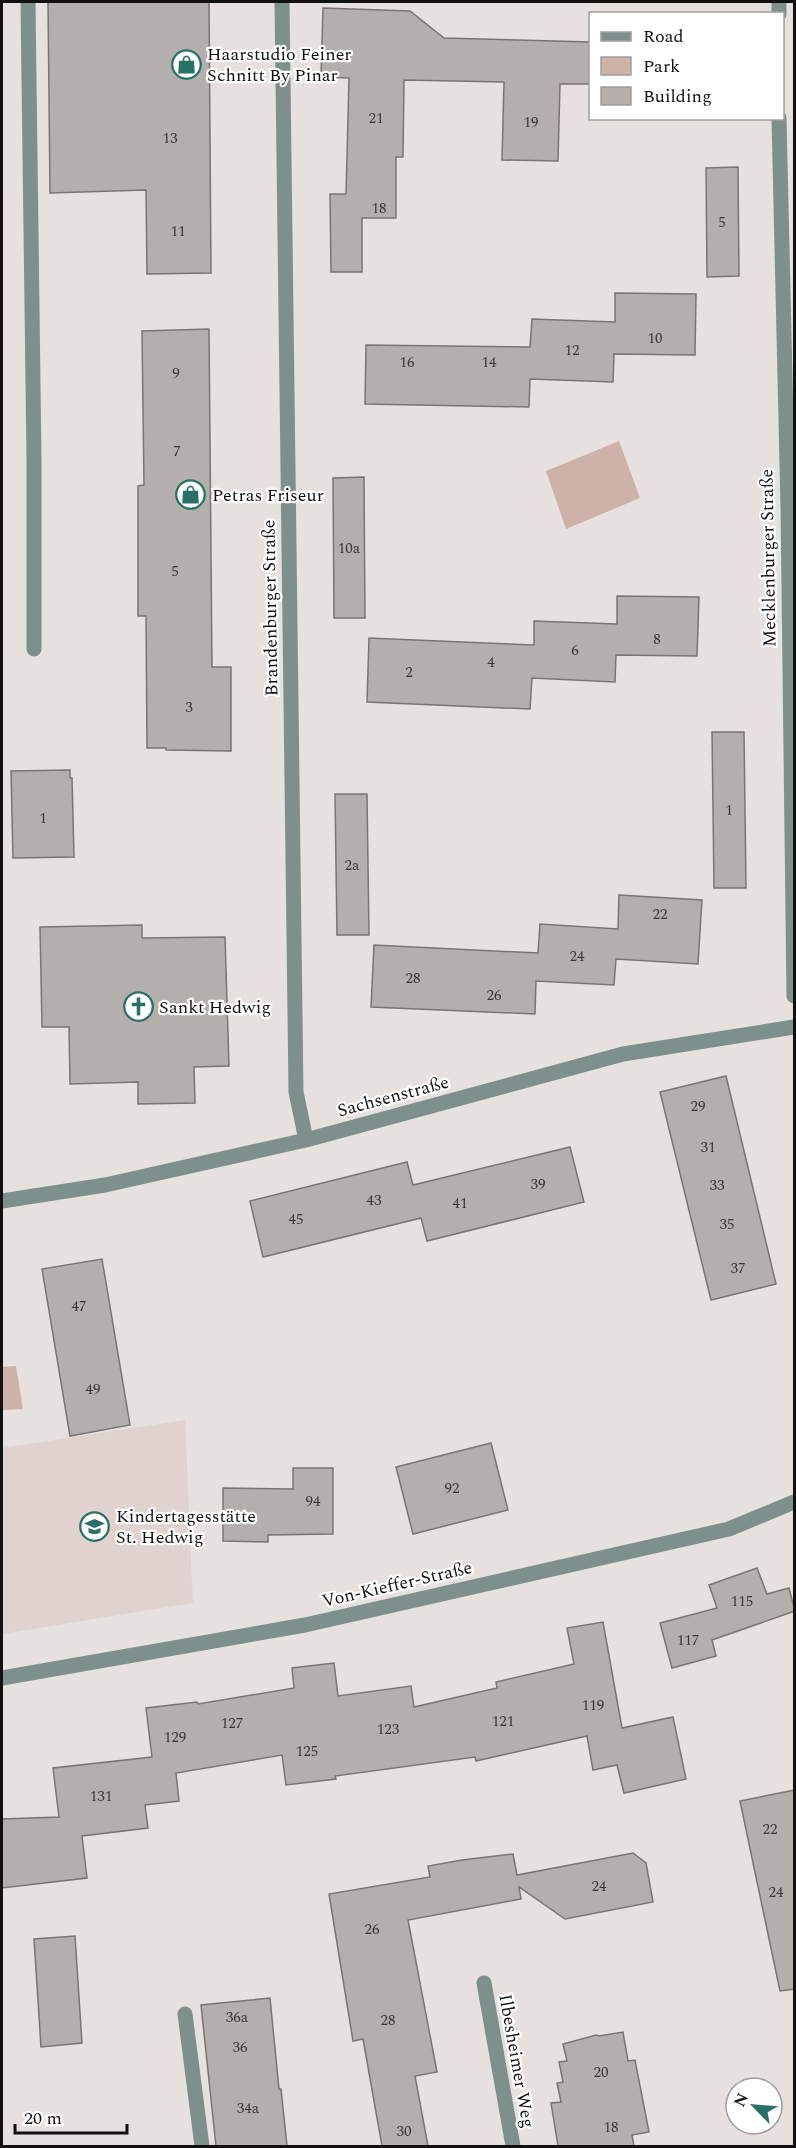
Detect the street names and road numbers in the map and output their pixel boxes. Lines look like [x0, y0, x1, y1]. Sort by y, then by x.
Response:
street label: Mecklenburger Straße [753, 469, 784, 647]
street label: Brandenburger Straße [255, 519, 286, 697]
street label: Sachsenstraße [334, 1069, 452, 1124]
street label: Von-Kieffer-Straße [319, 1554, 475, 1615]
street label: Ilbesheimer Weg [491, 1992, 542, 2130]

